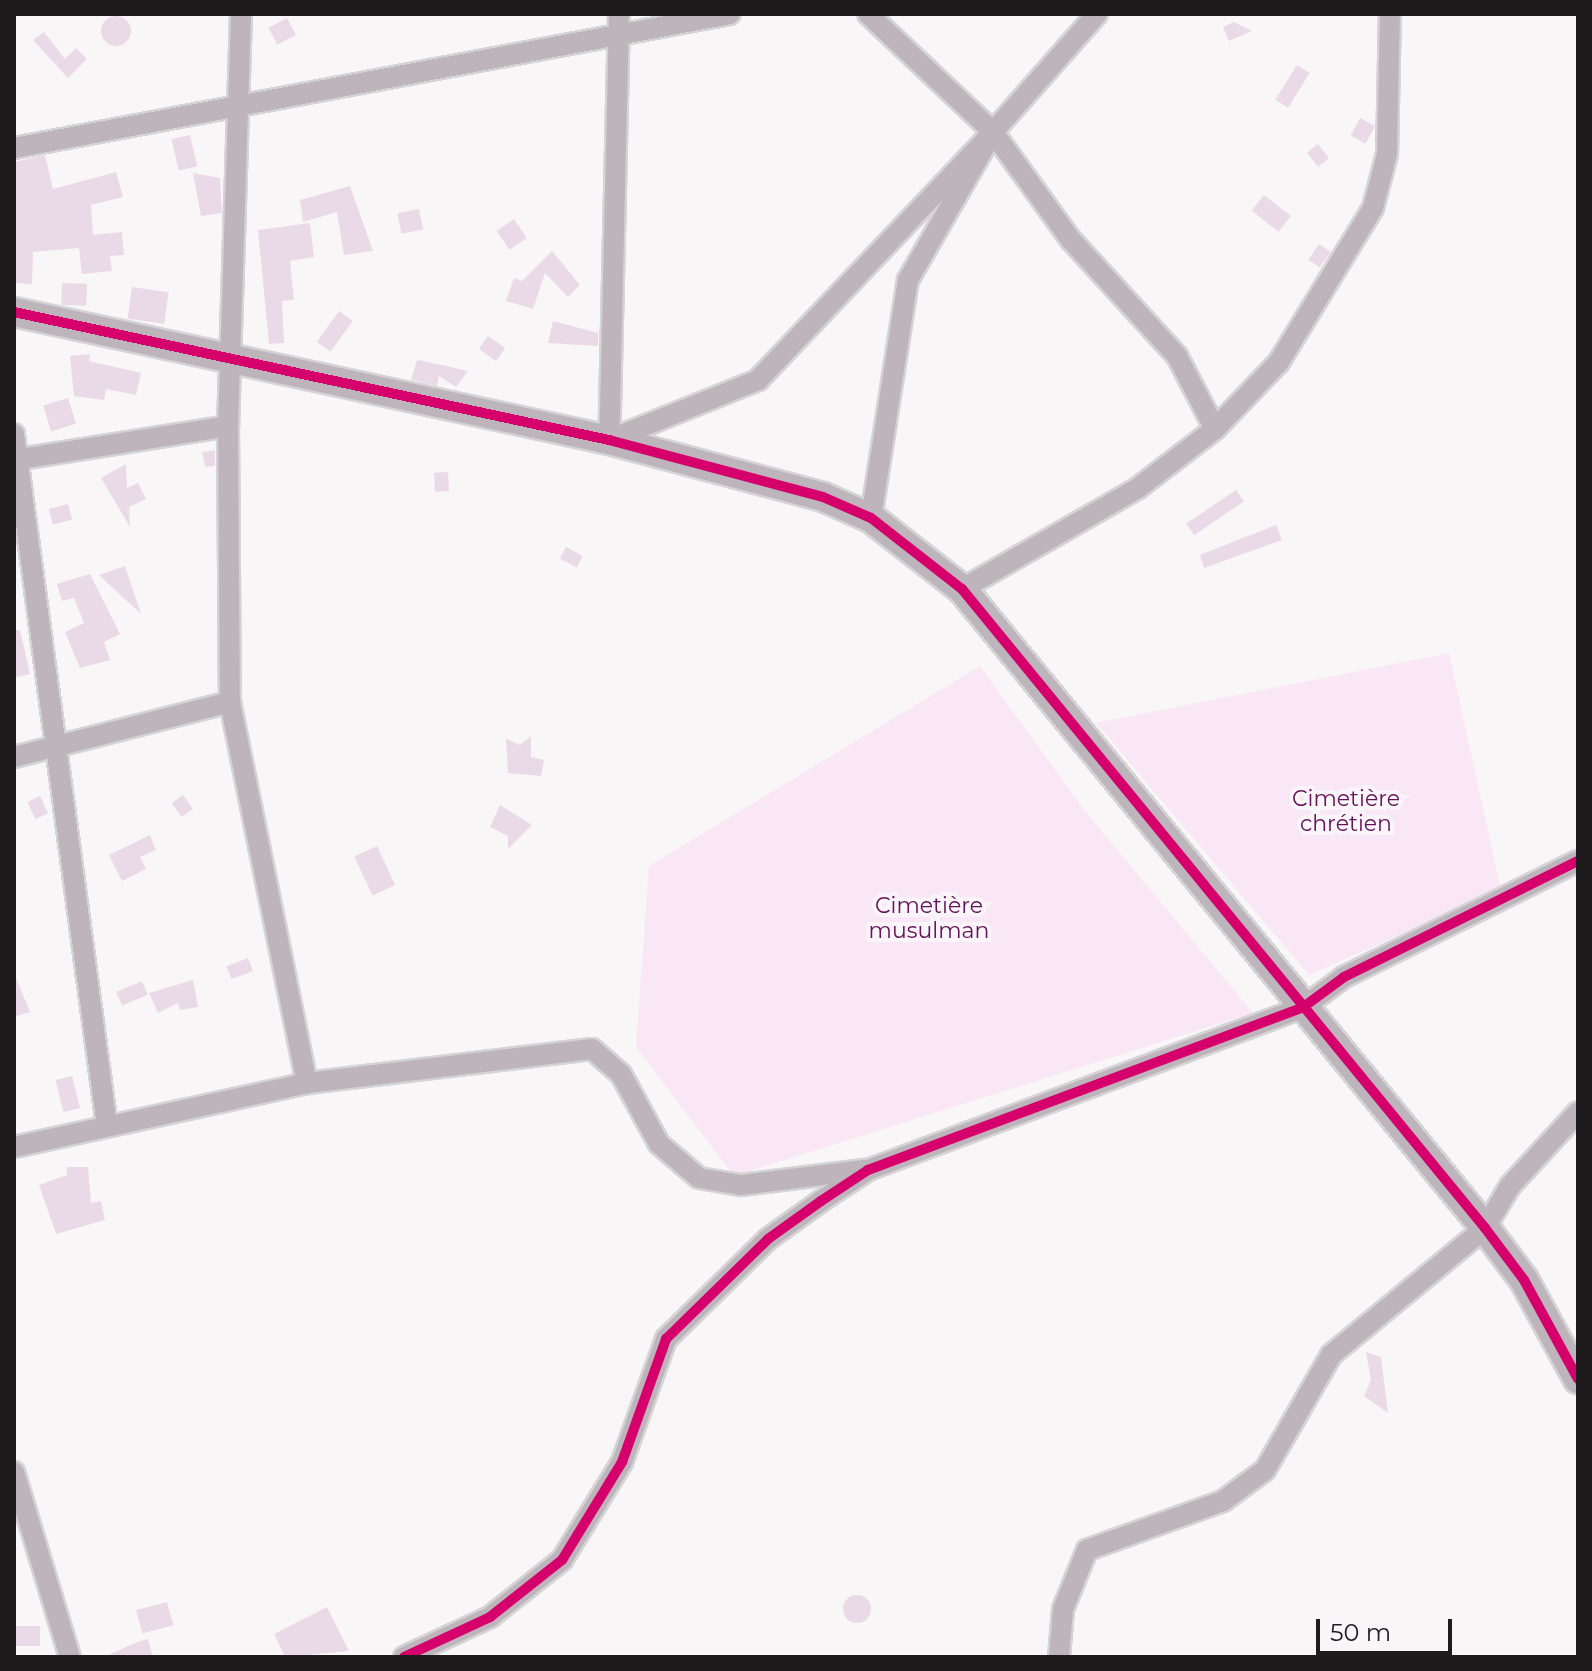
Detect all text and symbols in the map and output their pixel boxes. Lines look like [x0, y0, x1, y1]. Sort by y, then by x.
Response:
park label: Cimetière chrétien [1292, 785, 1400, 836]
park label: Cimetière musulman [869, 892, 989, 944]
scale bar [1320, 1603, 1456, 1653]
text: 50 m [1330, 1618, 1391, 1647]

